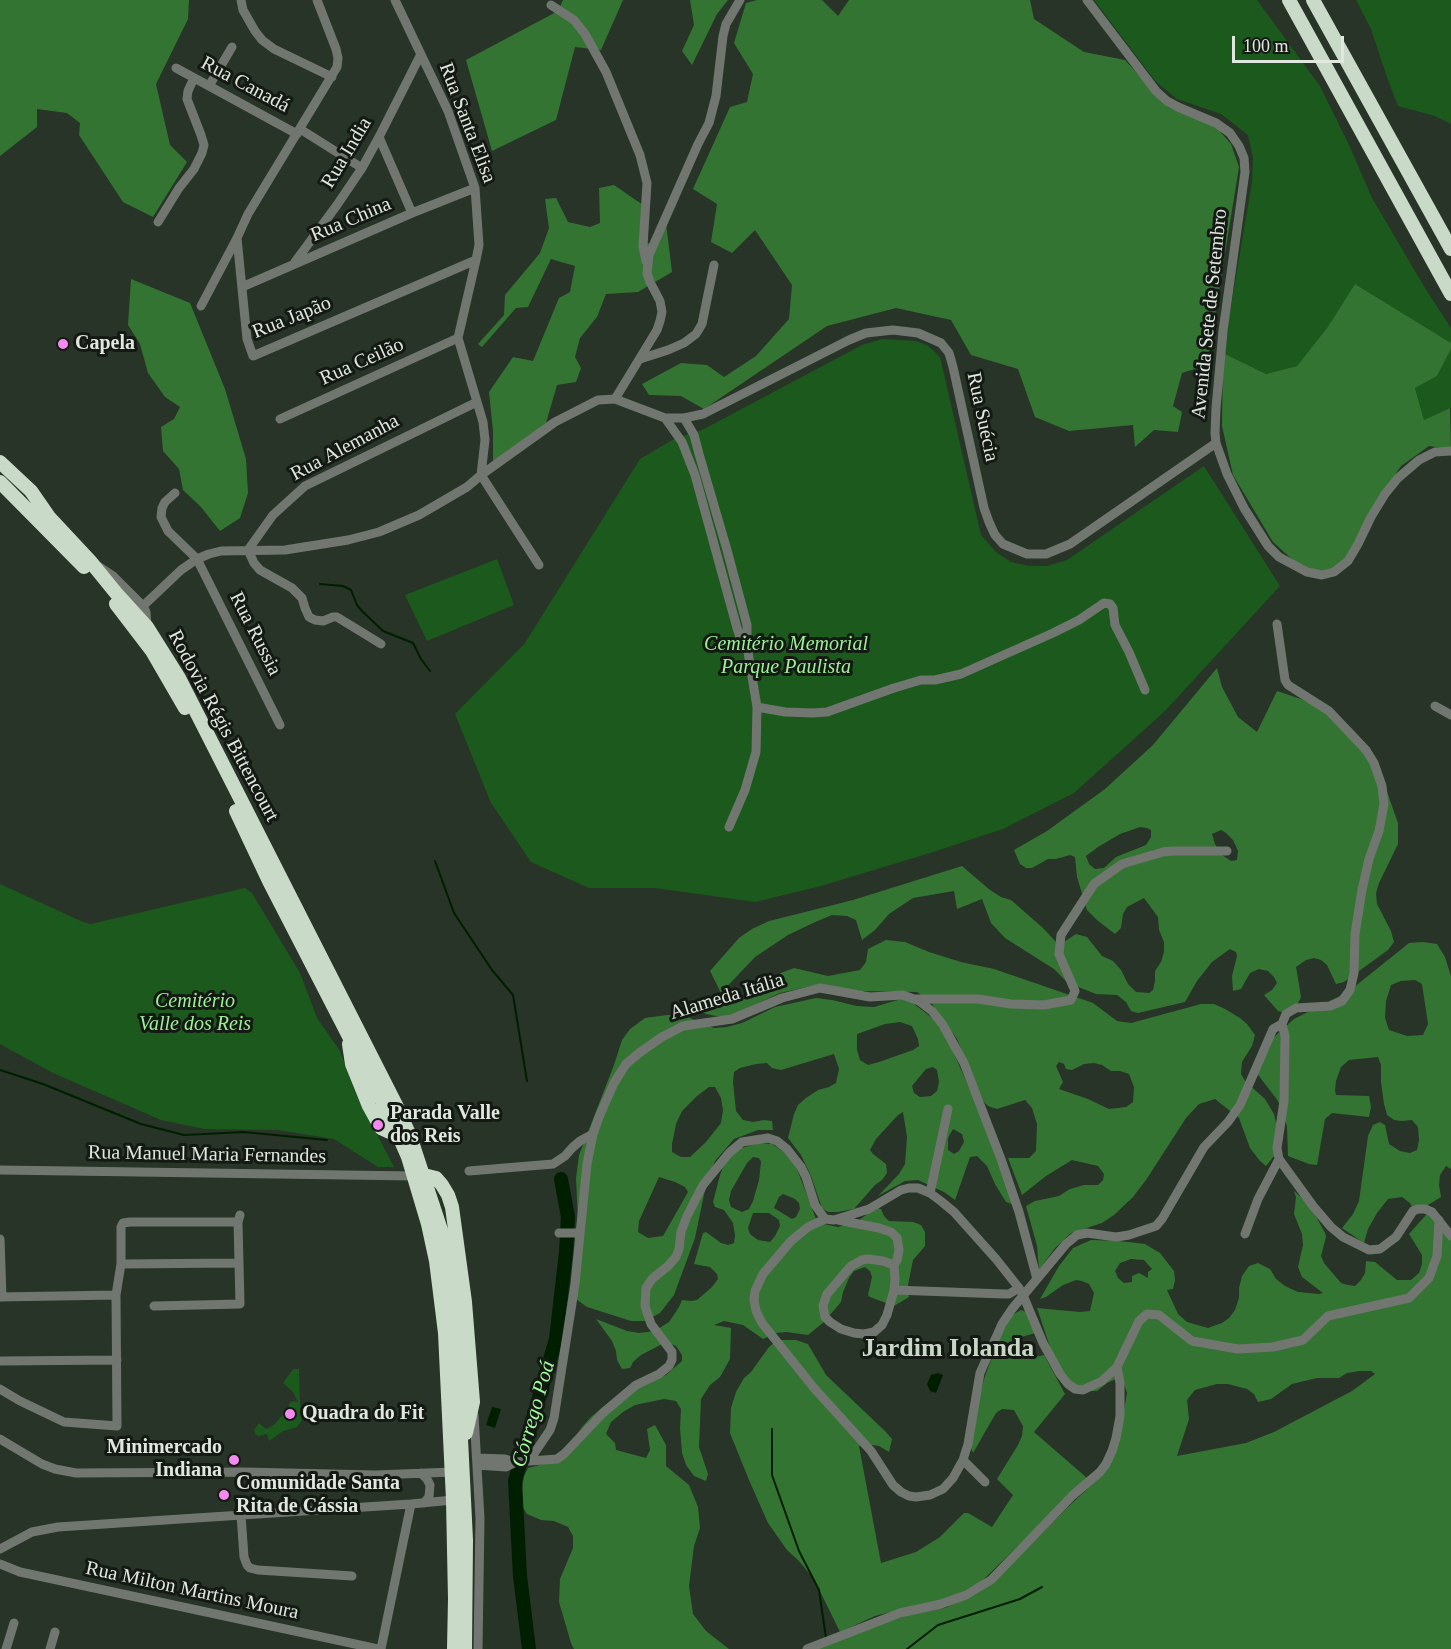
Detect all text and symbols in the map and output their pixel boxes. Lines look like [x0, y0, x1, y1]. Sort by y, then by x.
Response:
scale bar [1235, 24, 1348, 62]
text: 100 m [1243, 36, 1289, 56]
street label: Rua Canadá [196, 52, 294, 118]
street label: Rua Santa Elisa [433, 60, 501, 186]
street label: Rua India [317, 113, 377, 193]
street label: Rua China [307, 192, 395, 248]
street label: Avenida Sete de Setembro [1187, 208, 1233, 420]
street label: Rua Japão [249, 291, 335, 345]
place label: Capela [75, 332, 135, 356]
street label: Rua Ceilão [316, 333, 408, 391]
marker: Capela [56, 337, 70, 351]
street label: Rua Suécia [961, 370, 1003, 464]
street label: Rua Alemanha [287, 409, 403, 487]
street label: Rua Russia [224, 588, 286, 680]
street label: Rodovia Régis Bittencourt [162, 626, 284, 826]
park label: Cemitério Memorial Parque Paulista [704, 633, 868, 680]
street label: Alameda Itália [667, 968, 787, 1026]
park label: Cemitério Valle dos Reis [139, 990, 251, 1037]
place label: Parada Valle dos Reis [390, 1102, 500, 1149]
marker: Parada Valle dos Reis [371, 1118, 385, 1132]
street label: Rua Manuel Maria Fernandes [88, 1141, 326, 1169]
district label: Jardim Iolanda [862, 1333, 1034, 1365]
water label: Córrego Poá [507, 1358, 561, 1470]
place label: Quadra do Fit [302, 1402, 424, 1426]
marker: Quadra do Fit [283, 1407, 297, 1421]
place label: Minimercado Indiana [107, 1436, 222, 1483]
marker: Minimercado Indiana [227, 1453, 241, 1467]
place label: Comunidade Santa Rita de Cássia [236, 1472, 400, 1519]
marker: Comunidade Santa Rita de Cássia [217, 1488, 231, 1502]
street label: Rua Milton Martins Moura [83, 1557, 301, 1625]

